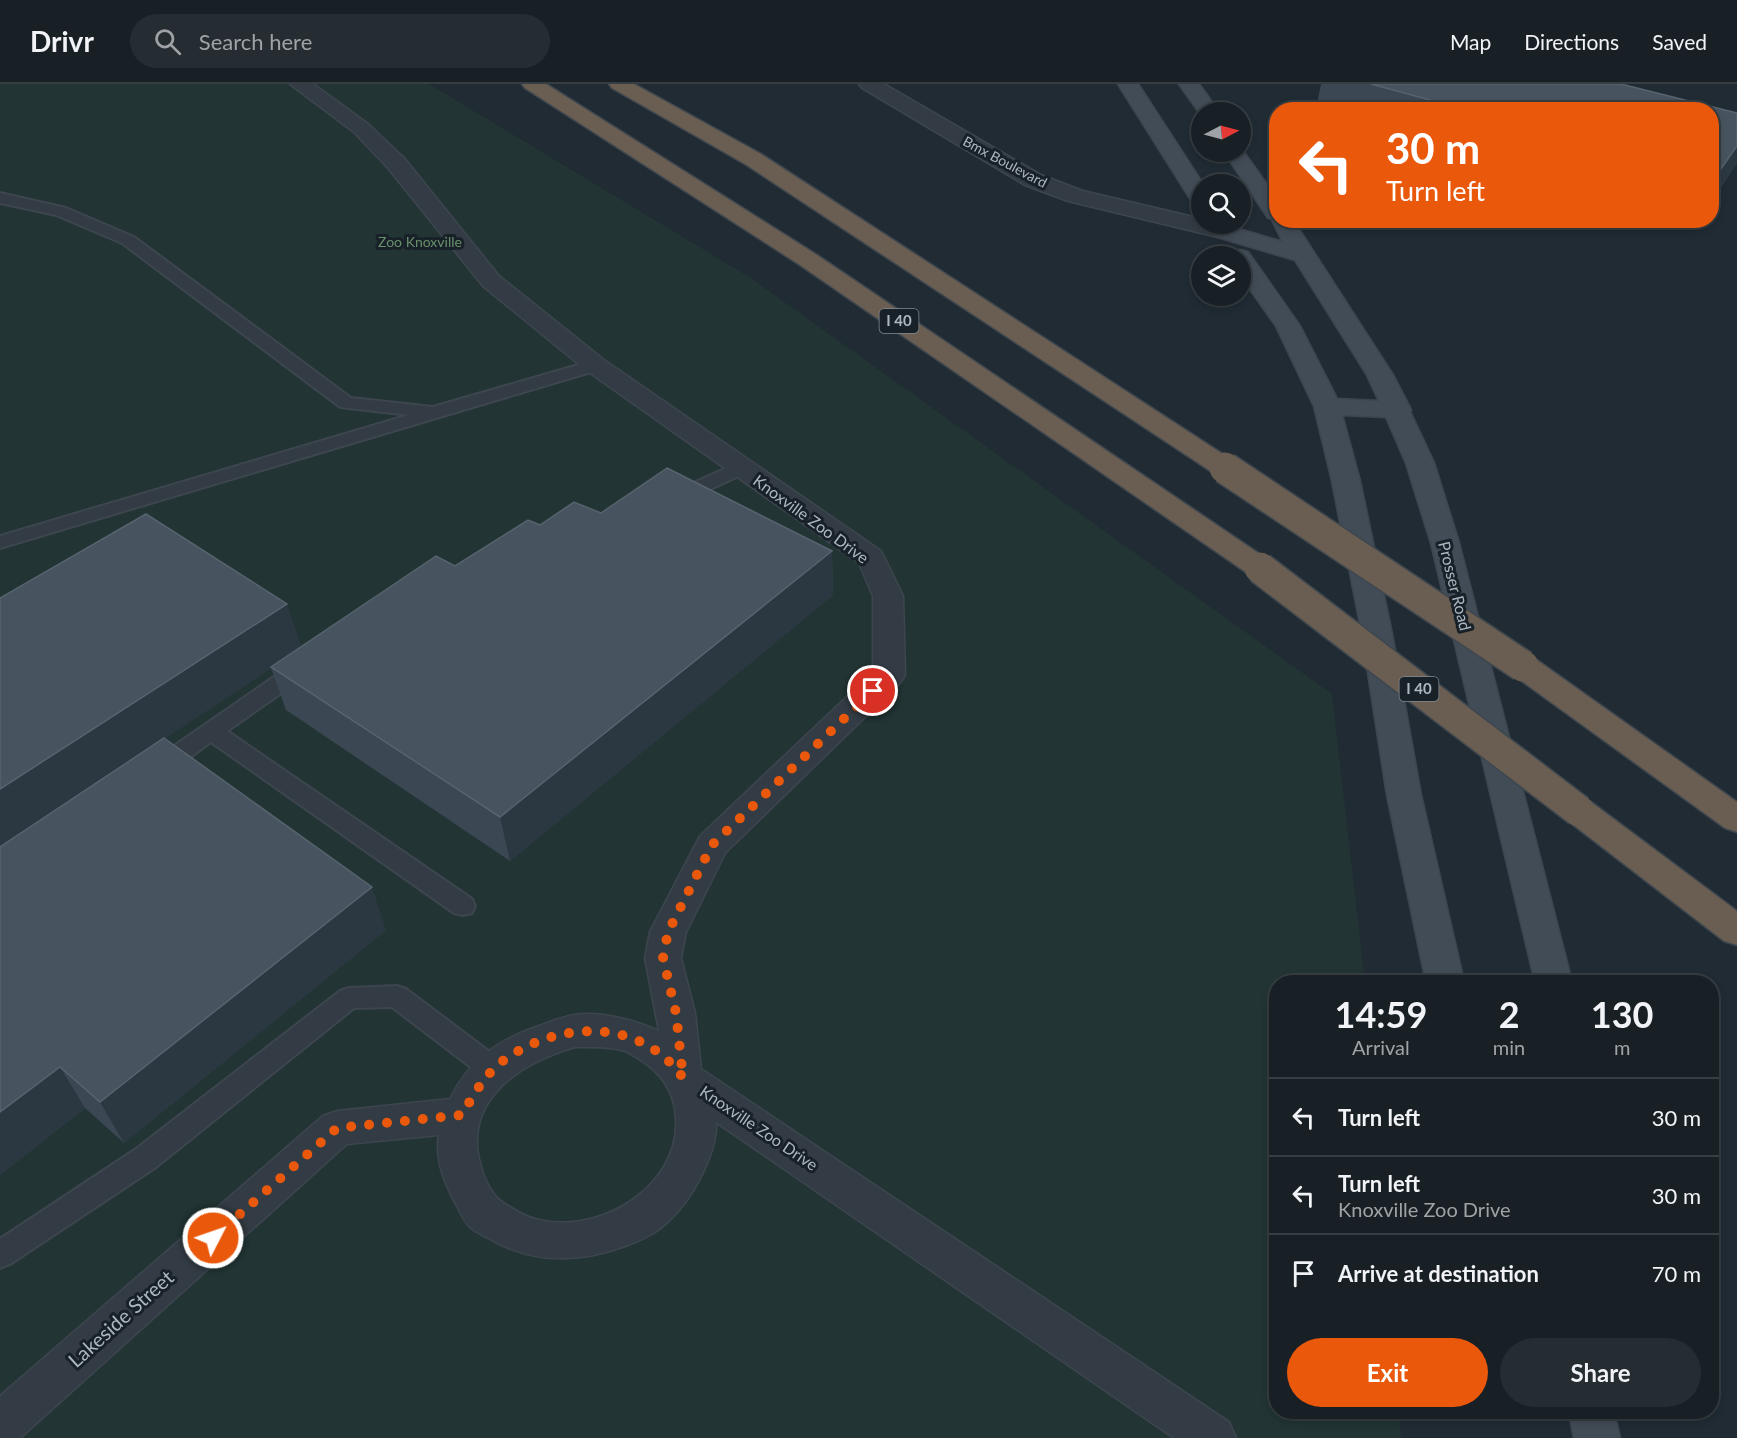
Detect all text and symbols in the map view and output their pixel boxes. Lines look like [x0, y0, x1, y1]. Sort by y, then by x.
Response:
search box [130, 14, 550, 68]
text: Drivr [30, 24, 94, 58]
icon: search [151, 25, 184, 58]
text: Search here [199, 28, 312, 55]
text: Map [1450, 29, 1491, 54]
text: Directions [1524, 29, 1619, 54]
text: Saved [1652, 29, 1707, 54]
north arrow [1191, 102, 1251, 162]
map controls [1191, 102, 1251, 306]
text: 30 m [1386, 123, 1480, 173]
icon: left [1287, 126, 1365, 204]
street label: Bmx Boulevard [960, 132, 1050, 191]
button: search [1191, 174, 1251, 234]
text: Turn left [1386, 174, 1485, 207]
park label: Zoo Knoxville [378, 233, 462, 250]
button: layers [1191, 246, 1251, 306]
road number: I 40 [880, 309, 918, 333]
street label: Knoxville Zoo Drive [750, 470, 873, 567]
street label: Prosser Road [1435, 539, 1476, 633]
pin [847, 665, 898, 716]
icon: arrive [856, 674, 889, 707]
road number: I 40 [1400, 677, 1438, 701]
text: 14:59 [1335, 992, 1427, 1036]
text: 2 [1499, 992, 1520, 1036]
text: 130 [1591, 992, 1653, 1036]
text: Arrival [1352, 1035, 1410, 1059]
text: min [1493, 1035, 1525, 1059]
text: m [1614, 1035, 1630, 1059]
street label: Knoxville Zoo Drive [697, 1081, 822, 1174]
icon: left [1287, 1101, 1320, 1134]
text: Turn left [1338, 1104, 1420, 1131]
text: 30 m [1652, 1104, 1701, 1131]
text: Turn left [1338, 1170, 1420, 1197]
icon: left [1287, 1179, 1320, 1212]
text: 30 m [1652, 1182, 1701, 1209]
text: Knoxville Zoo Drive [1338, 1197, 1511, 1221]
position arrow [181, 1206, 245, 1270]
icon: arrive [1287, 1257, 1320, 1290]
text: Arrive at destination [1338, 1260, 1539, 1287]
text: 70 m [1652, 1260, 1701, 1287]
street label: Lakeside Street [63, 1265, 178, 1372]
button: Exit [1287, 1338, 1488, 1407]
button: Share [1500, 1338, 1701, 1407]

